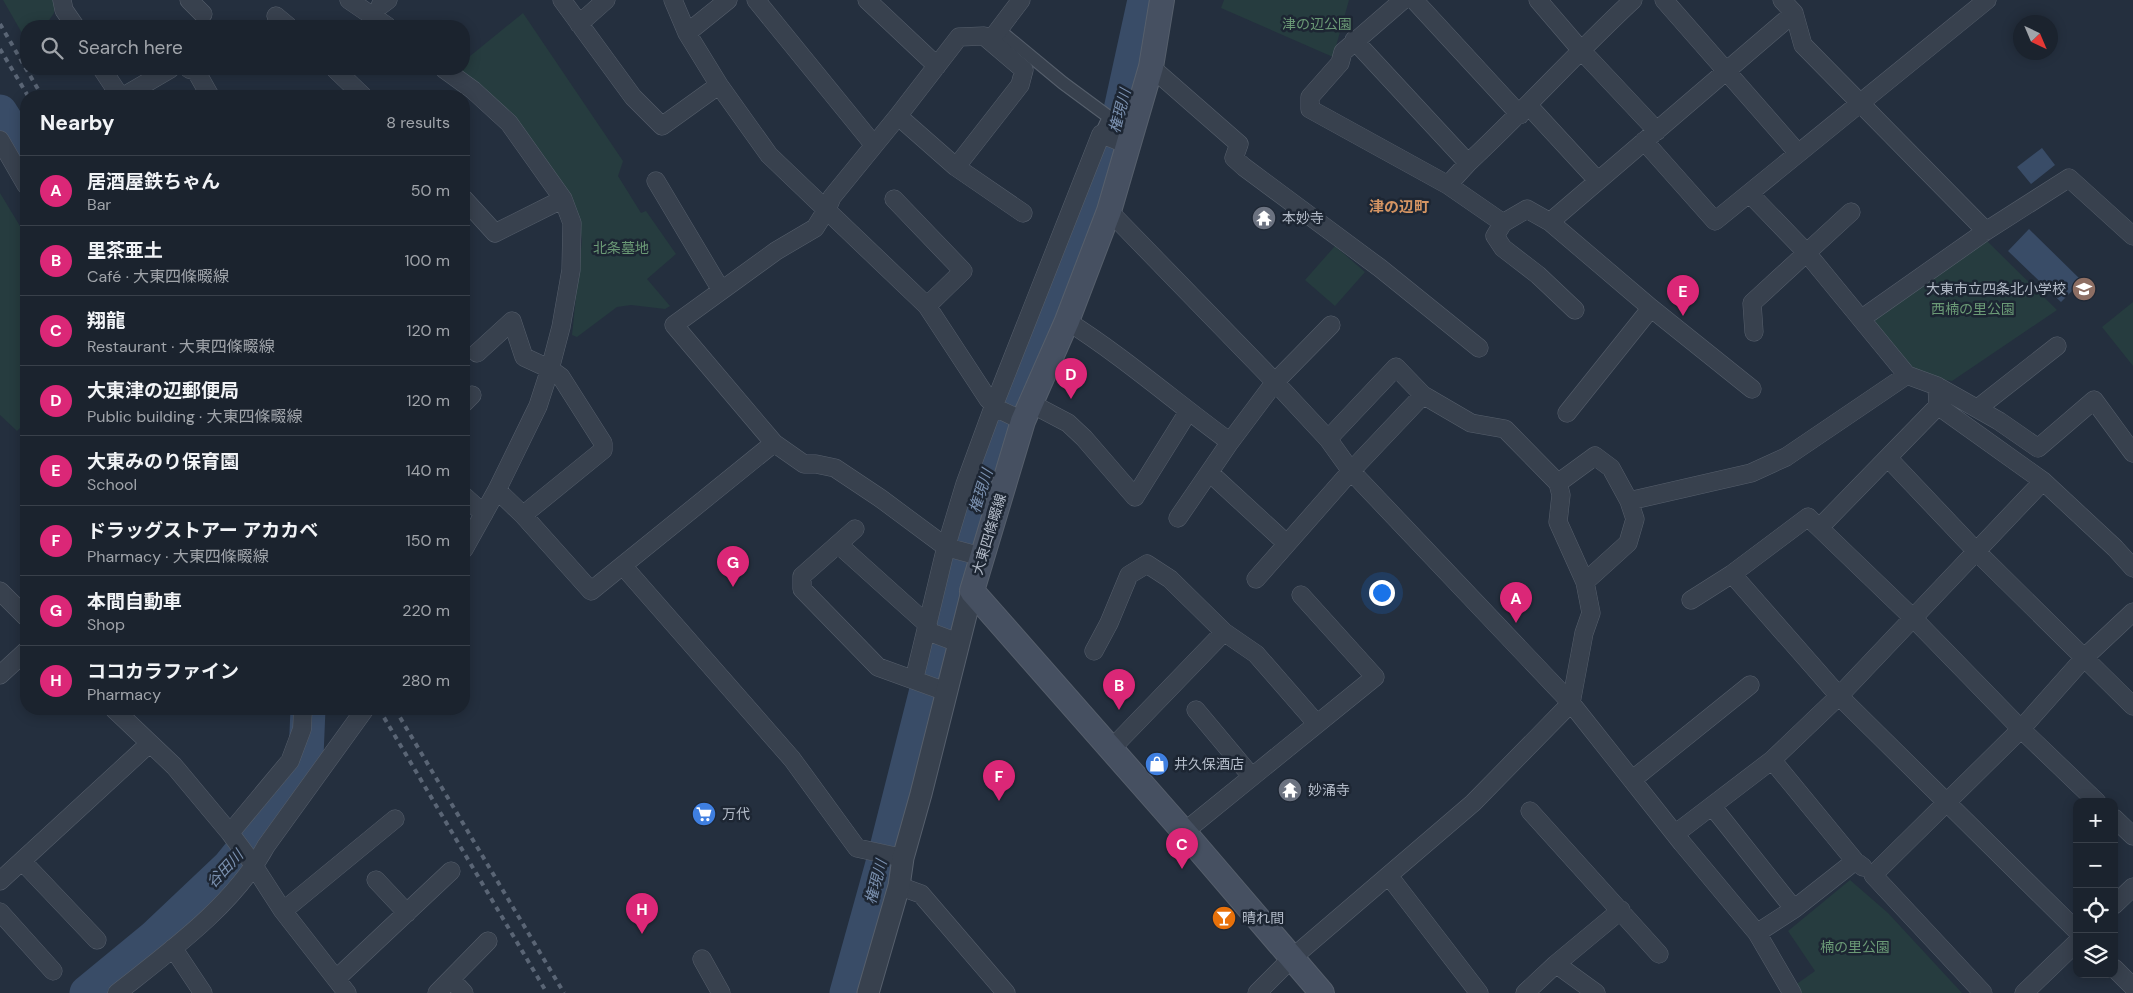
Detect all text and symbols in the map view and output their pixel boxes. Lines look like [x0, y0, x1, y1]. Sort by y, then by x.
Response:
park label: 津の辺公園 [1282, 15, 1352, 33]
north arrow [2013, 15, 2058, 60]
search box [20, 20, 470, 75]
icon: search [38, 34, 66, 62]
text: Search here [78, 35, 183, 60]
water label: 権現川 [1105, 85, 1136, 135]
text: Nearby [40, 109, 114, 137]
text: 8 results [386, 112, 450, 133]
text: 居酒屋鉄ちゃん [87, 169, 220, 194]
text: A [50, 180, 62, 201]
text: 50 m [411, 180, 450, 201]
text: Bar [87, 194, 111, 215]
district label: 津の辺町 [1369, 197, 1429, 217]
temple icon: 本妙寺 [1251, 205, 1277, 231]
place label: 本妙寺 [1282, 209, 1324, 227]
text: 里茶亜土 [87, 238, 163, 263]
park label: 北条墓地 [593, 239, 649, 257]
text: B [51, 250, 61, 271]
text: 100 m [405, 250, 450, 271]
text: Café · 大東四條畷線 [87, 266, 229, 287]
pin: E [1667, 275, 1699, 316]
school or university icon: 大東市立四条北小学校 [2071, 276, 2097, 302]
place label: 大東市立四条北小学校 [1926, 280, 2066, 298]
park label: 西楠の里公園 [1931, 300, 2015, 318]
text: 翔龍 [87, 308, 125, 333]
text: C [50, 320, 62, 341]
text: 120 m [406, 320, 450, 341]
text: Restaurant · 大東四條畷線 [87, 336, 275, 357]
pin: D [1055, 358, 1087, 399]
text: 大東津の辺郵便局 [87, 378, 239, 403]
text: D [50, 390, 62, 411]
text: 120 m [406, 390, 450, 411]
text: Public building · 大東四條畷線 [87, 406, 303, 427]
text: 大東みのり保育園 [87, 449, 239, 474]
text: E [51, 460, 61, 481]
text: 140 m [406, 460, 450, 481]
water label: 権現川 [965, 465, 998, 515]
text: School [87, 474, 137, 495]
street label: 大東四條畷線 [968, 491, 1010, 577]
text: ドラッグストアー アカカベ [87, 518, 318, 543]
text: F [52, 530, 60, 551]
text: 150 m [406, 530, 450, 551]
text: Pharmacy · 大東四條畷線 [87, 546, 269, 567]
pin: G [717, 546, 749, 587]
your location [1369, 580, 1395, 606]
pin: A [1500, 582, 1532, 623]
text: 本間自動車 [87, 589, 182, 614]
text: G [50, 600, 62, 621]
text: 220 m [402, 600, 450, 621]
text: Shop [87, 614, 125, 635]
text: ココカラファイン [87, 659, 239, 684]
pin: B [1103, 669, 1135, 710]
text: H [50, 670, 62, 691]
text: 280 m [402, 670, 450, 691]
text: Pharmacy [87, 684, 161, 705]
shop icon: 井久保酒店 [1144, 751, 1170, 777]
place label: 井久保酒店 [1174, 755, 1244, 773]
pin: F [983, 760, 1015, 801]
temple icon: 妙涌寺 [1277, 777, 1303, 803]
place label: 妙涌寺 [1308, 781, 1350, 799]
map controls [2073, 798, 2118, 978]
button: + [2073, 798, 2118, 843]
supermarket icon: 万代 [691, 801, 717, 827]
place label: 万代 [722, 805, 750, 823]
pin: C [1166, 828, 1198, 869]
button: − [2073, 843, 2118, 888]
water label: 谷田川 [202, 844, 249, 892]
water label: 権現川 [861, 856, 892, 906]
button: locate [2073, 888, 2118, 933]
pin: H [626, 893, 658, 934]
bar icon: 晴れ間 [1211, 905, 1237, 931]
place label: 晴れ間 [1242, 909, 1284, 927]
button: layers [2073, 933, 2118, 978]
park label: 楠の里公園 [1820, 938, 1890, 956]

